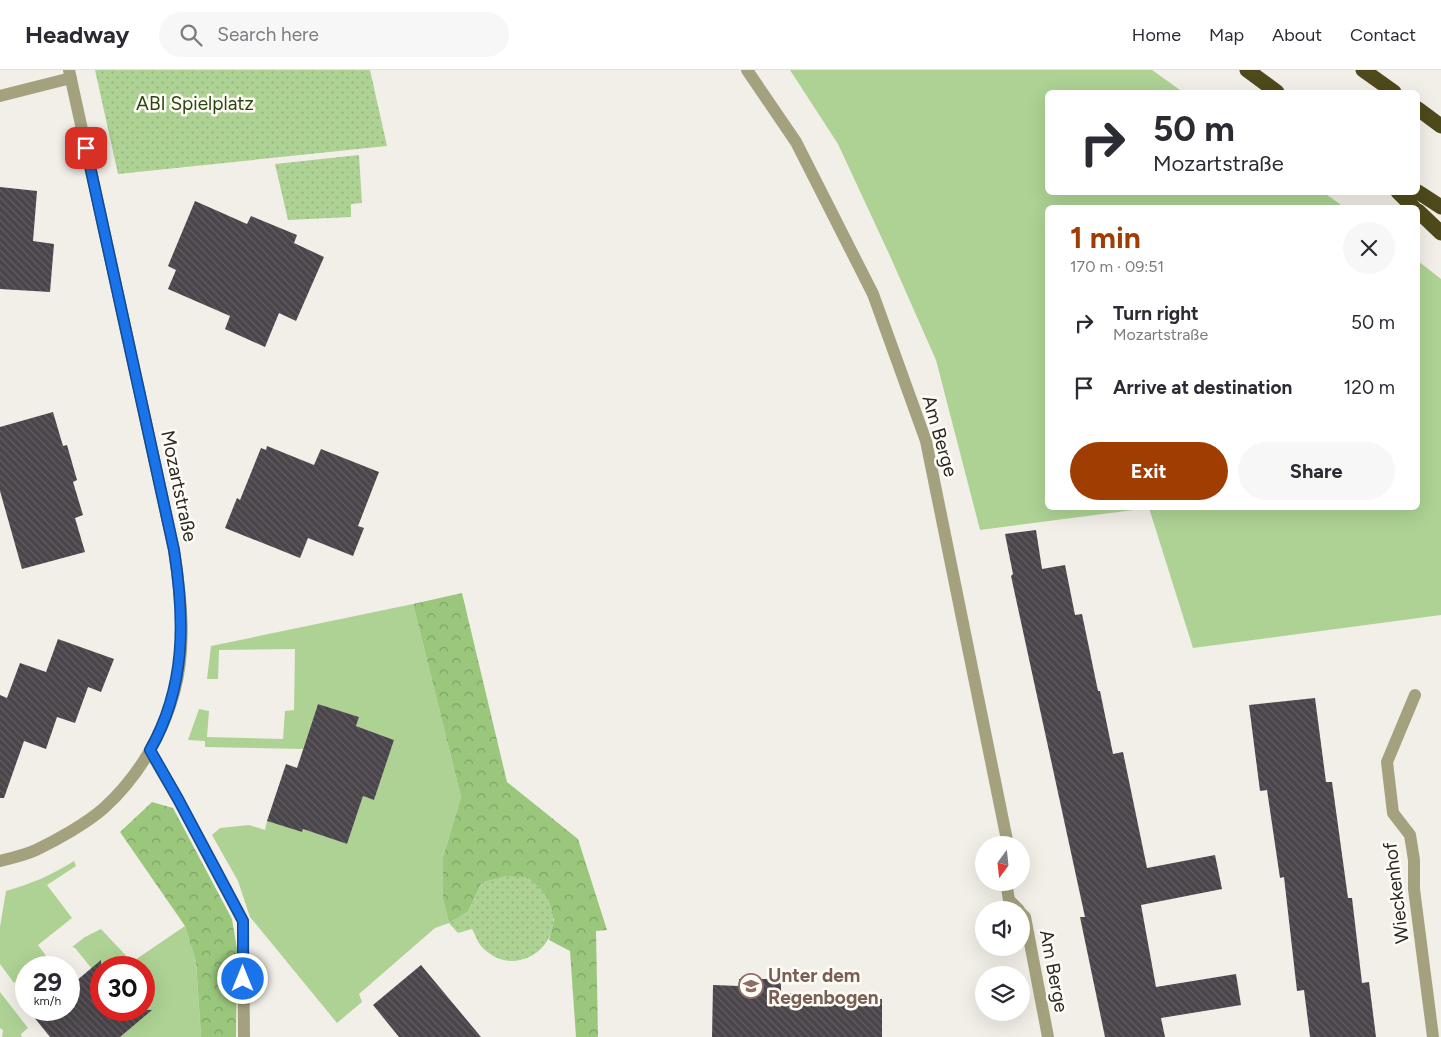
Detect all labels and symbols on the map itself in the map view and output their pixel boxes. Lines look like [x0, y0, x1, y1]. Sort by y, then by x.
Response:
park label: ABI Spielplatz [136, 92, 254, 115]
pin [65, 127, 107, 169]
street label: Am Berge [917, 393, 963, 479]
street label: Mozartstraße [156, 428, 202, 544]
north arrow [975, 836, 1030, 891]
street label: Wieckenhof [1378, 841, 1414, 945]
street label: Am Berge [1035, 928, 1073, 1014]
position arrow [216, 952, 268, 1004]
speed limit sign: 30 [90, 956, 155, 1021]
place label: Unter dem Regenbogen [768, 964, 879, 1009]
school or university icon: Unter dem Regenbogen [738, 973, 764, 999]

